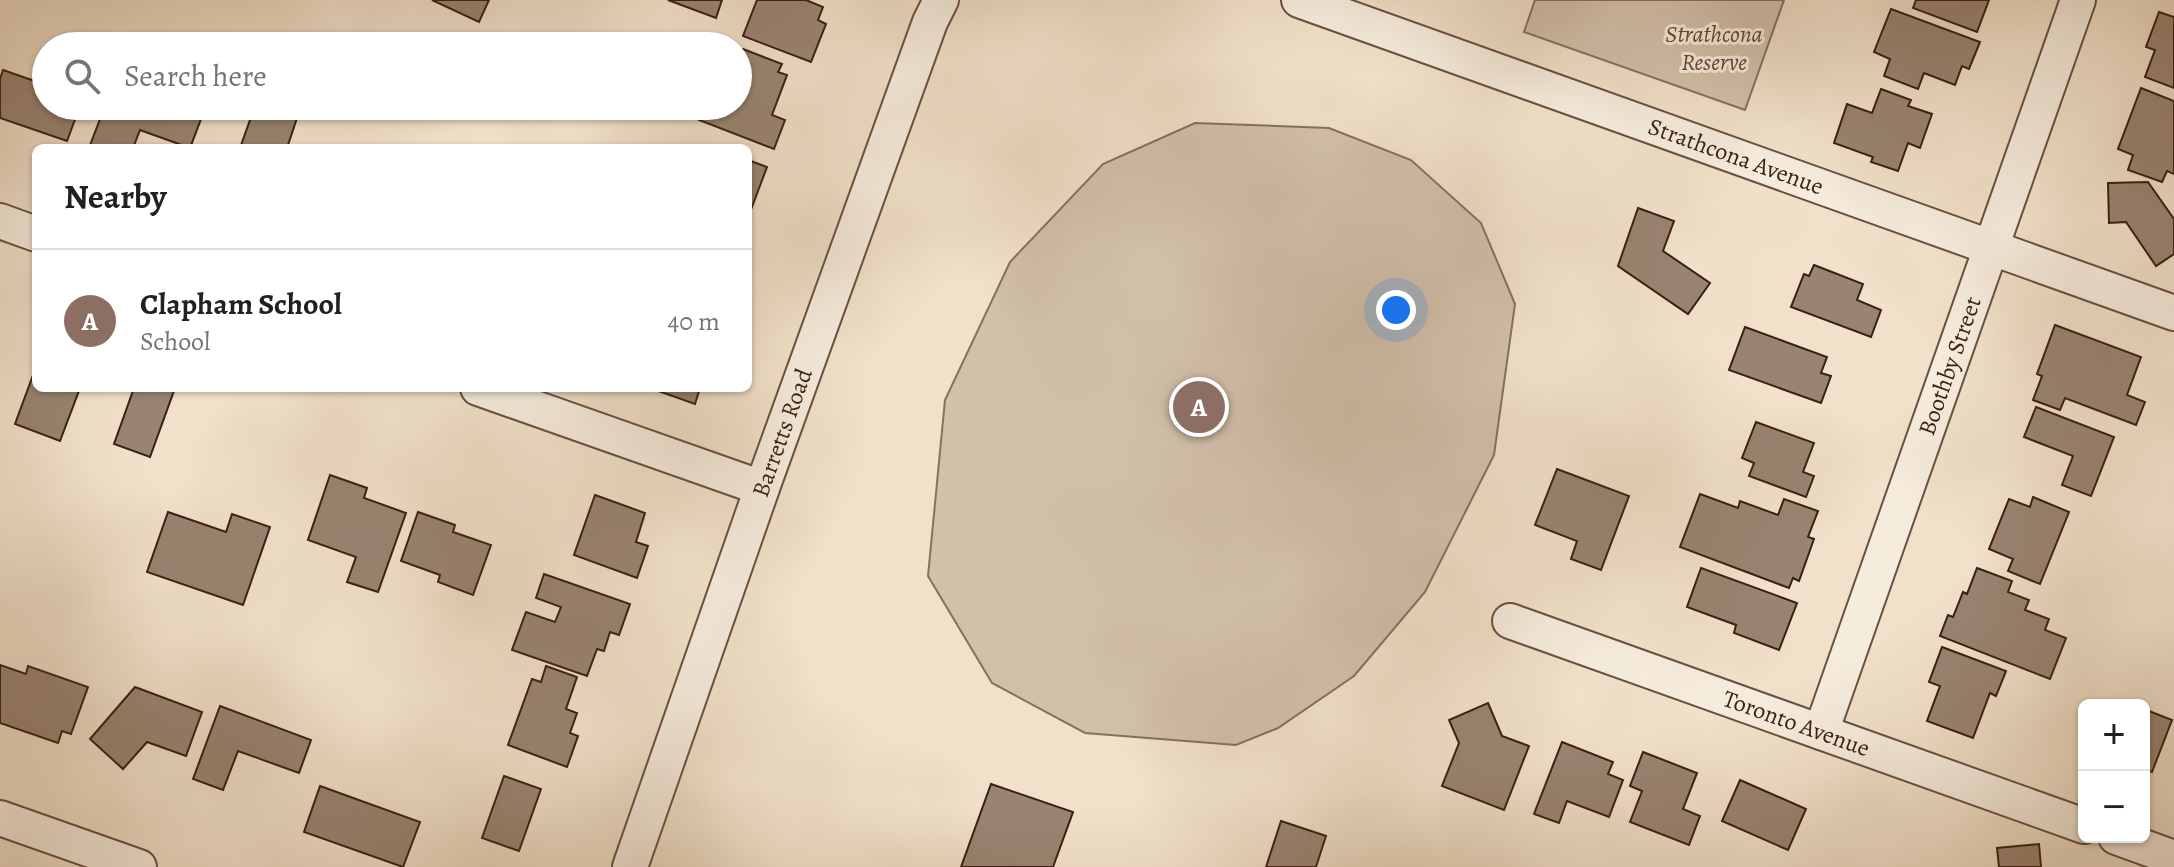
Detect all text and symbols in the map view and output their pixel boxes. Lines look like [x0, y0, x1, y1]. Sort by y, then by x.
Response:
park label: Strathcona Reserve [1665, 18, 1763, 78]
search box [32, 32, 752, 120]
icon: search [60, 54, 104, 98]
text: Search here [124, 56, 267, 96]
street label: Strathcona Avenue [1644, 110, 1828, 202]
text: Nearby [64, 173, 167, 220]
text: Clapham School [140, 284, 342, 324]
your location [1376, 290, 1416, 330]
street label: Boothby Street [1910, 292, 1989, 440]
text: A [82, 304, 98, 339]
text: 40 m [668, 304, 720, 339]
text: School [140, 324, 210, 359]
street label: Barretts Road [744, 364, 820, 501]
pin: A [1173, 377, 1225, 437]
street label: Toronto Avenue [1718, 682, 1874, 764]
map controls [2078, 699, 2150, 843]
button: + [2078, 699, 2150, 771]
button: − [2078, 771, 2150, 843]

